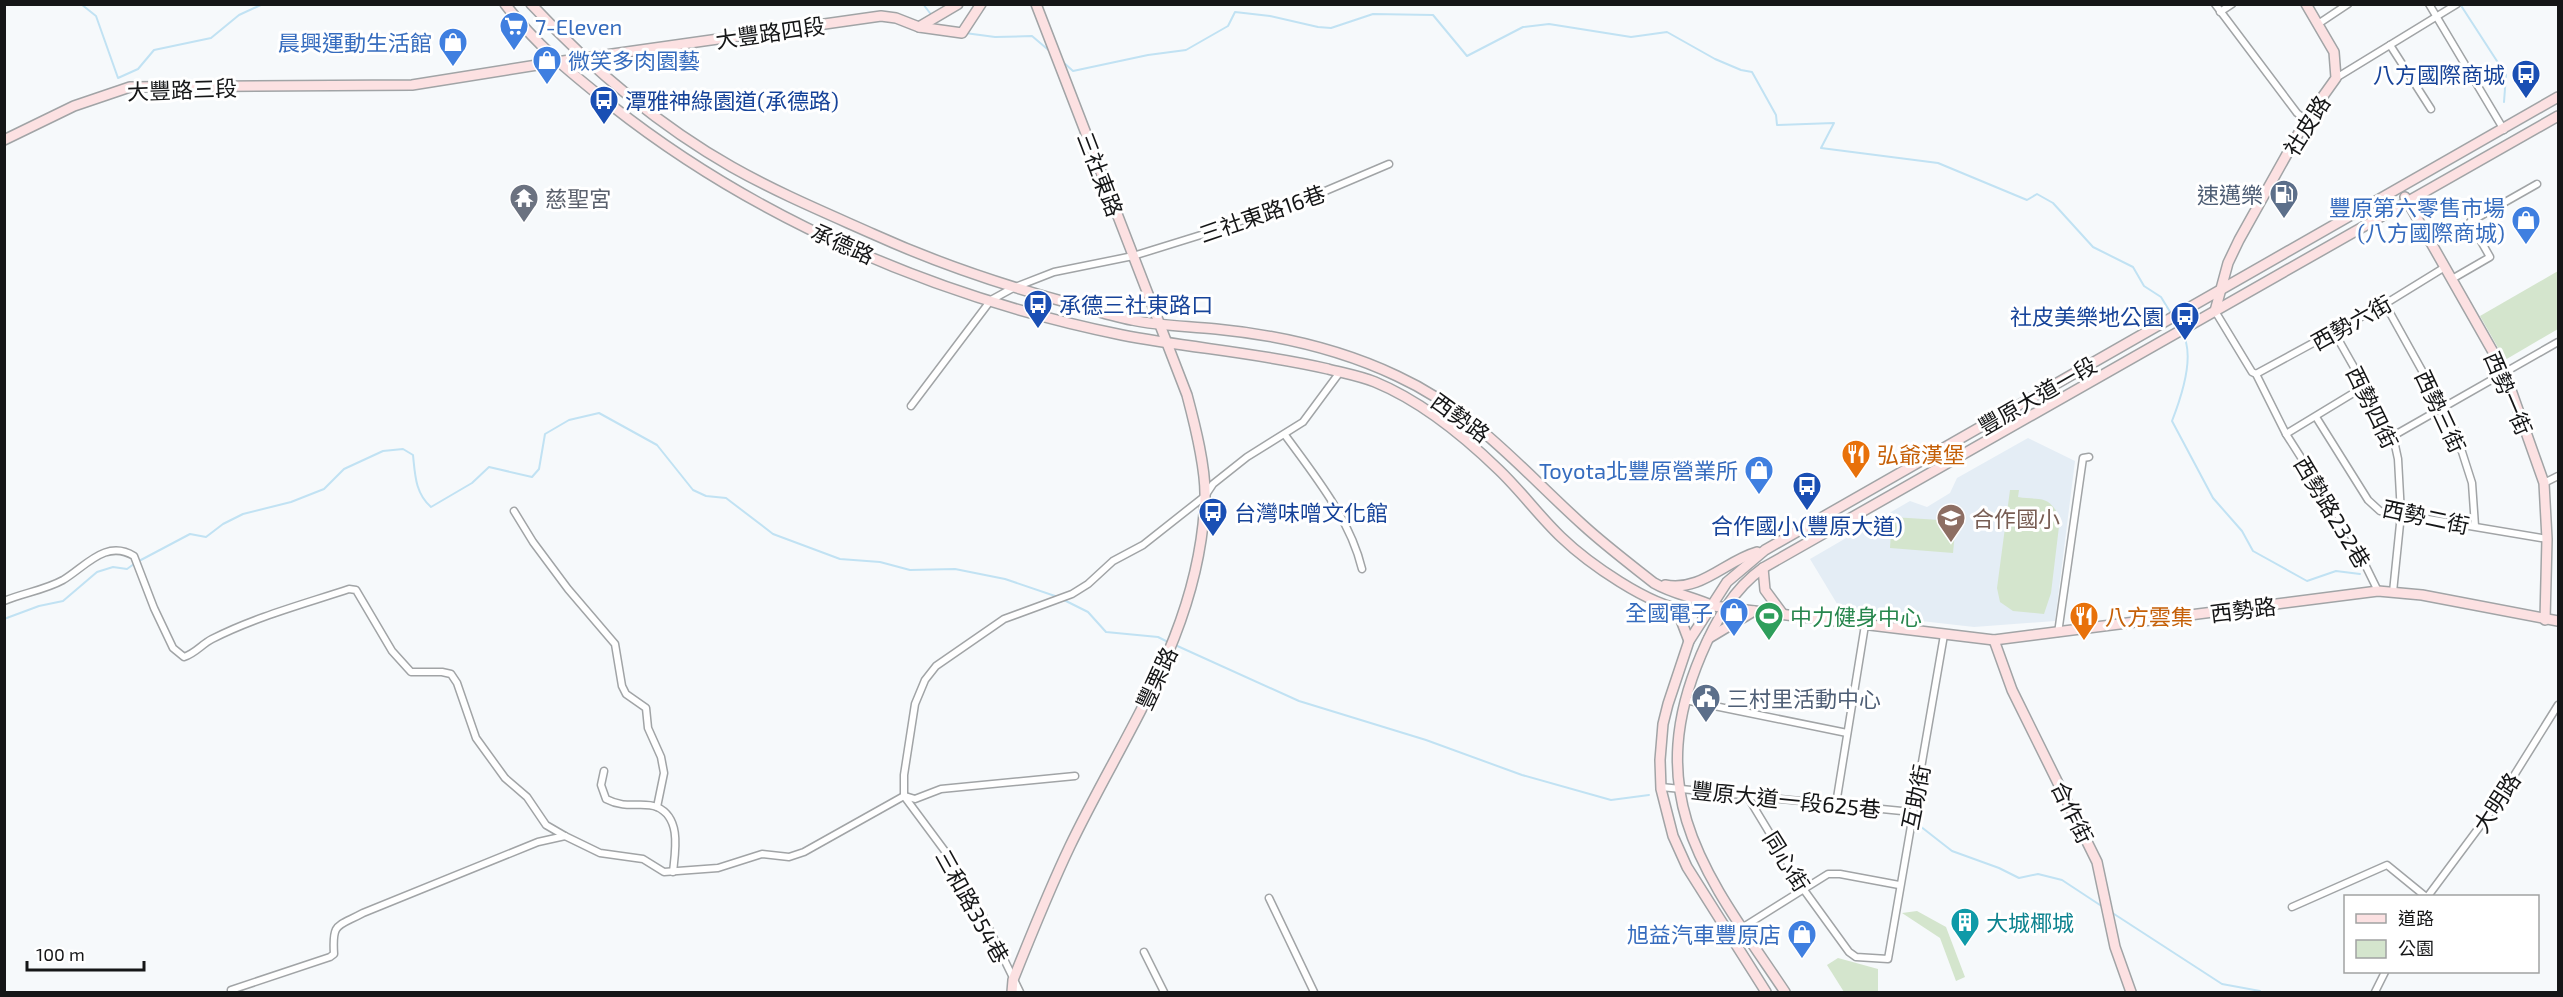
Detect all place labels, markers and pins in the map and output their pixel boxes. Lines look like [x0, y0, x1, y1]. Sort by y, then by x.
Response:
supermarket icon: 7-Eleven [498, 10, 530, 52]
place label: 7-Eleven [535, 13, 622, 39]
shop icon: 晨興運動生活館 [437, 26, 469, 68]
place label: 晨興運動生活館 [278, 29, 432, 55]
shop icon: 微笑多肉園藝 [531, 44, 563, 86]
place label: 微笑多肉園藝 [568, 47, 700, 73]
bus stop icon: 八方國際商城 [2510, 58, 2542, 100]
place label: 八方國際商城 [2373, 61, 2505, 87]
bus stop icon: 潭雅神綠園道(承德路) [588, 84, 620, 126]
place label: 潭雅神綠園道(承德路) [625, 87, 839, 113]
fuel station icon: 速邁樂 [2268, 178, 2300, 220]
place label: 速邁樂 [2197, 181, 2263, 207]
temple icon: 慈聖宮 [508, 182, 540, 224]
place label: 慈聖宮 [545, 185, 611, 211]
place label: 豐原第六零售市場 (八方國際商城) [2329, 194, 2505, 245]
shop icon: 豐原第六零售市場 (八方國際商城) [2510, 204, 2542, 246]
bus stop icon: 承德三社東路口 [1022, 288, 1054, 330]
place label: 承德三社東路口 [1059, 291, 1213, 317]
bus stop icon: 社皮美樂地公園 [2169, 300, 2201, 342]
place label: 社皮美樂地公園 [2010, 303, 2164, 329]
restaurant icon: 弘爺漢堡 [1840, 438, 1872, 480]
place label: 弘爺漢堡 [1877, 441, 1965, 467]
shop icon: Toyota北豐原營業所 [1743, 454, 1775, 496]
place label: Toyota北豐原營業所 [1539, 457, 1738, 483]
bus stop icon: 合作國小(豐原大道) [1791, 470, 1823, 512]
bus stop icon: 台灣味噌文化館 [1197, 496, 1229, 538]
place label: 台灣味噌文化館 [1234, 499, 1388, 525]
school or university icon: 合作國小 [1935, 502, 1967, 544]
place label: 合作國小 [1972, 505, 2060, 531]
place label: 合作國小(豐原大道) [1711, 512, 1903, 538]
shop icon: 全國電子 [1718, 596, 1750, 638]
place label: 全國電子 [1625, 599, 1713, 625]
sports icon: 中力健身中心 [1753, 600, 1785, 642]
restaurant icon: 八方雲集 [2068, 600, 2100, 642]
place label: 中力健身中心 [1790, 603, 1922, 629]
place label: 八方雲集 [2105, 603, 2193, 629]
public building icon: 三村里活動中心 [1690, 682, 1722, 724]
place label: 三村里活動中心 [1727, 685, 1881, 711]
building icon: 大城椰城 [1949, 906, 1981, 948]
place label: 大城椰城 [1986, 909, 2074, 935]
shop icon: 旭益汽車豐原店 [1786, 918, 1818, 960]
place label: 旭益汽車豐原店 [1627, 921, 1781, 947]

